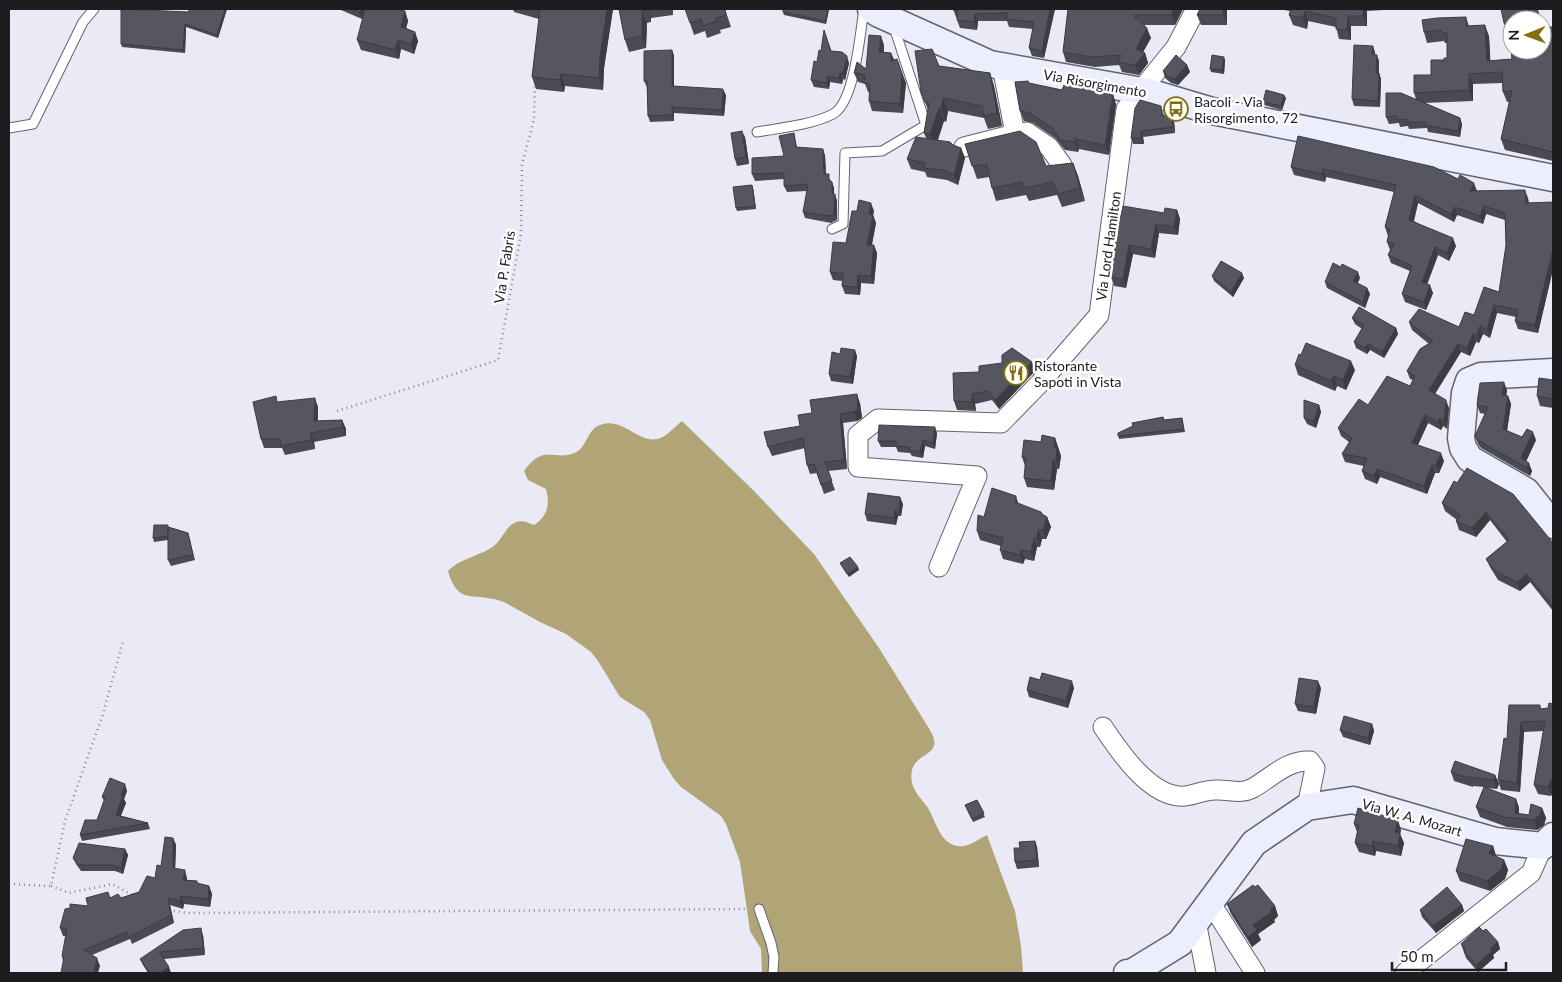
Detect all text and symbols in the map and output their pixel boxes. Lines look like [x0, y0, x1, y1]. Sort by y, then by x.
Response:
north arrow [1502, 10, 1552, 60]
text: N [1505, 30, 1522, 41]
street label: Via Risorgimento [1042, 66, 1148, 100]
place label: Bacoli - Via Risorgimento, 72 [1194, 93, 1298, 126]
bus stop icon: Bacoli - Via Risorgimento, 72 [1163, 96, 1189, 122]
street label: Via Lord Hamilton [1092, 190, 1124, 302]
street label: Via P. Fabris [490, 229, 518, 305]
place label: Ristorante Sapoti in Vista [1034, 357, 1121, 390]
restaurant icon: Ristorante Sapoti in Vista [1003, 360, 1029, 386]
street label: Via W. A. Mozart [1360, 795, 1464, 839]
scale bar [1392, 940, 1506, 972]
text: 50 m [1400, 947, 1434, 965]

